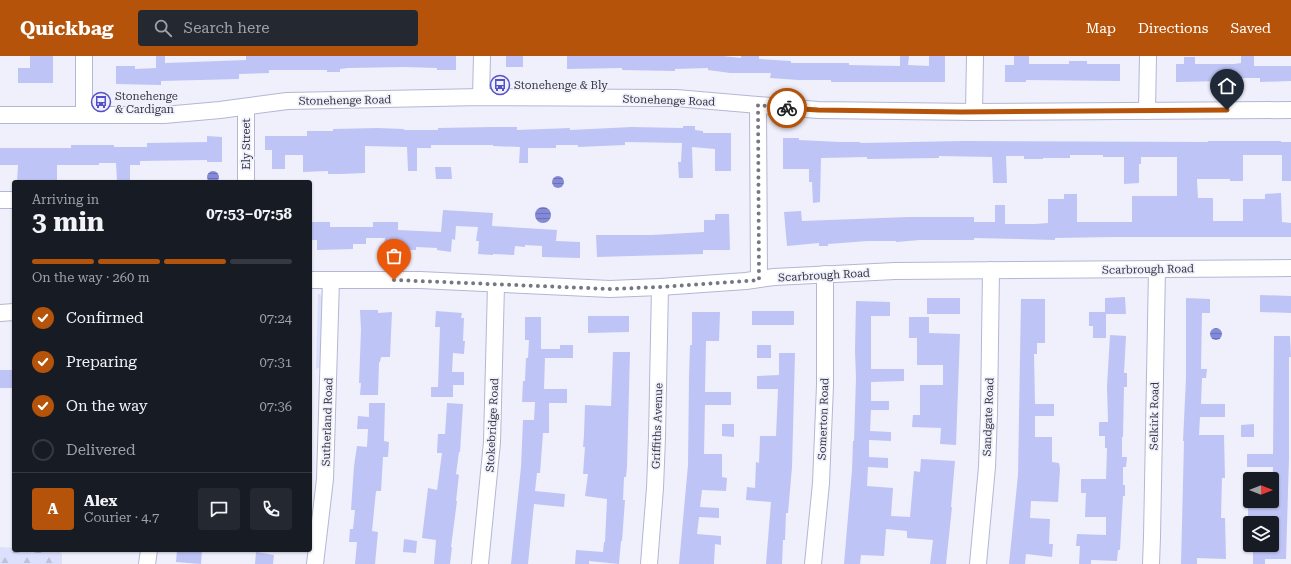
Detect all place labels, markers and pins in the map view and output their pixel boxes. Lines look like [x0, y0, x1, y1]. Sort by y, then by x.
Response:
pin [1210, 69, 1244, 110]
bus stop icon: Stonehenge & Bly [489, 74, 511, 96]
place label: Stonehenge & Bly [514, 79, 608, 92]
place label: Stonehenge & Cardigan [115, 90, 178, 116]
bus stop icon: Stonehenge & Cardigan [90, 91, 112, 113]
pin [377, 239, 411, 280]

